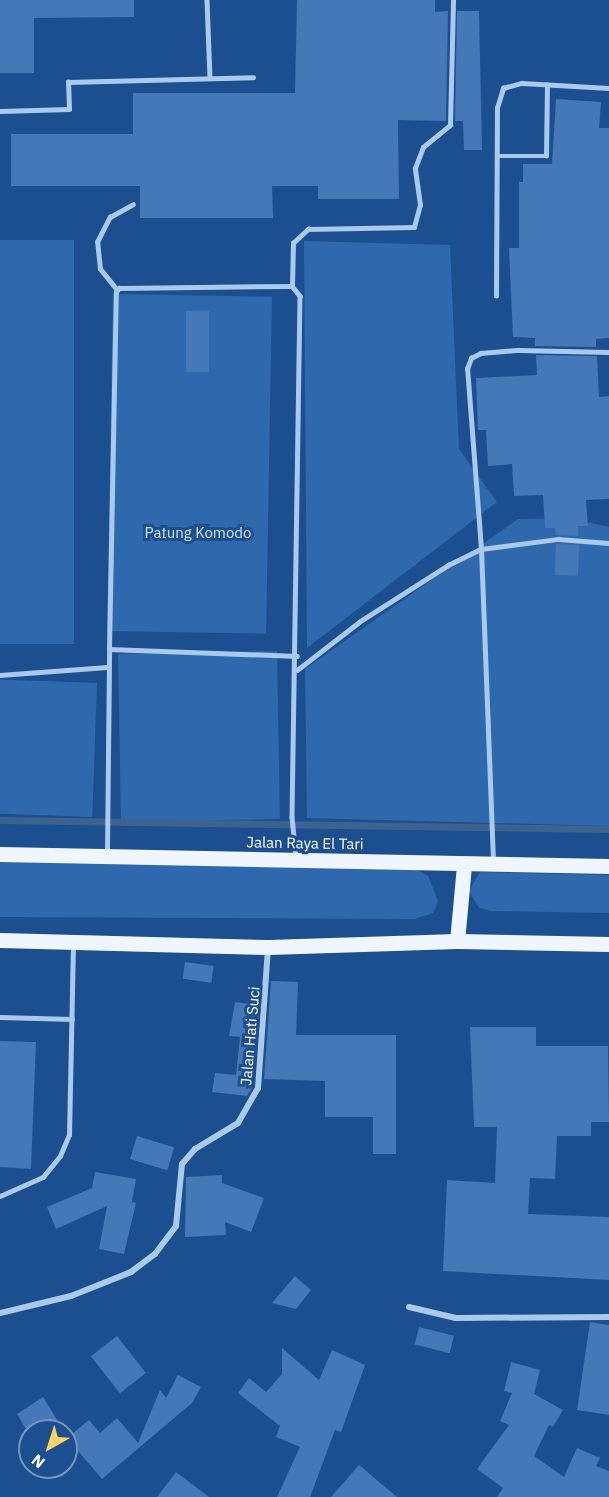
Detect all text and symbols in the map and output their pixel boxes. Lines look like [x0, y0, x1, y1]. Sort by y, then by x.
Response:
park label: Patung Komodo [145, 524, 251, 542]
street label: Jalan Raya El Tari [246, 833, 364, 853]
street label: Jalan Hati Suci [237, 986, 263, 1086]
north arrow [18, 1419, 78, 1479]
text: N [27, 1450, 49, 1473]

